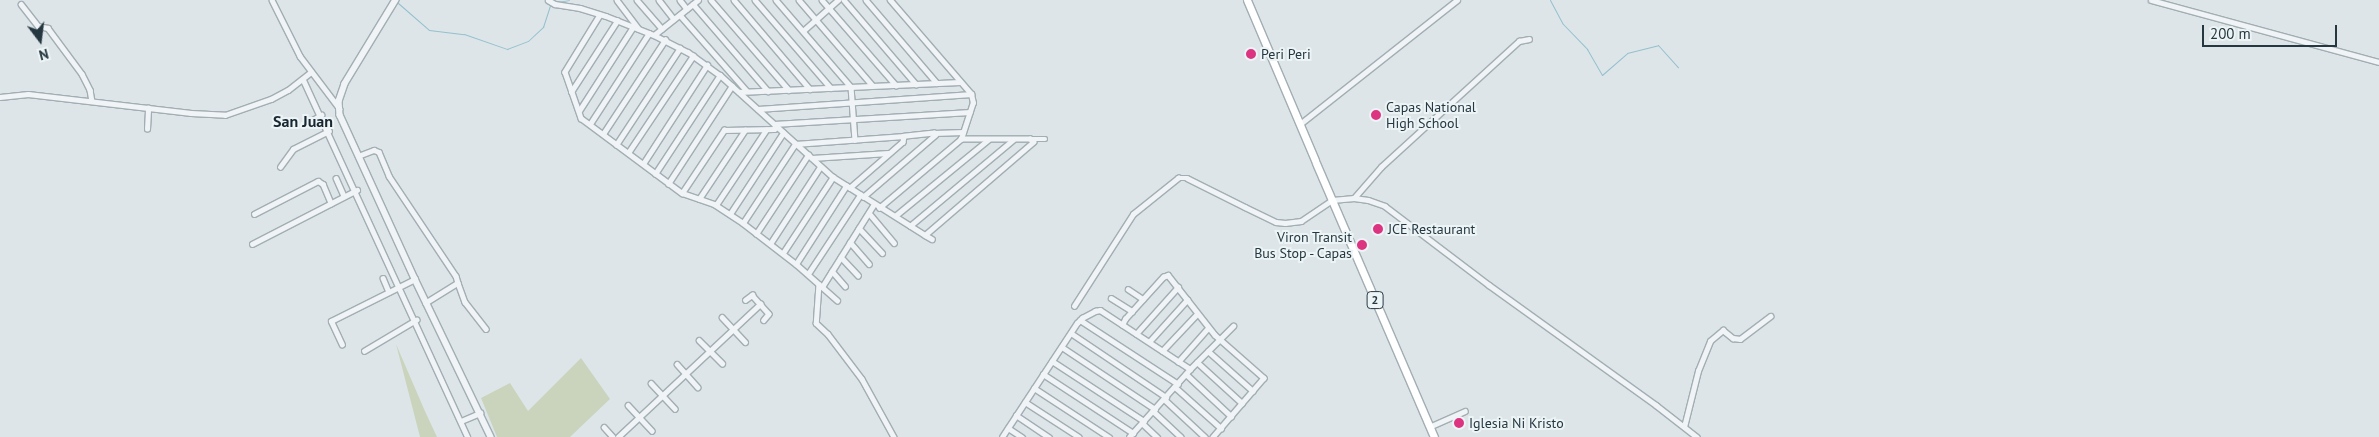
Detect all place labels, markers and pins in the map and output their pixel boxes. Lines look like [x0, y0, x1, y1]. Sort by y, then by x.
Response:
place label: Peri Peri [1261, 46, 1311, 62]
marker: Peri Peri [1245, 48, 1257, 60]
place label: Capas National High School [1386, 99, 1476, 132]
marker: Capas National High School [1370, 109, 1382, 121]
place label: JCE Restaurant [1388, 221, 1475, 237]
marker: JCE Restaurant [1372, 223, 1384, 235]
place label: Viron Transit Bus Stop - Capas [1252, 229, 1352, 262]
marker: Viron Transit Bus Stop - Capas [1356, 239, 1368, 251]
place label: Iglesia Ni Kristo [1469, 415, 1564, 431]
marker: Iglesia Ni Kristo [1453, 417, 1465, 429]

